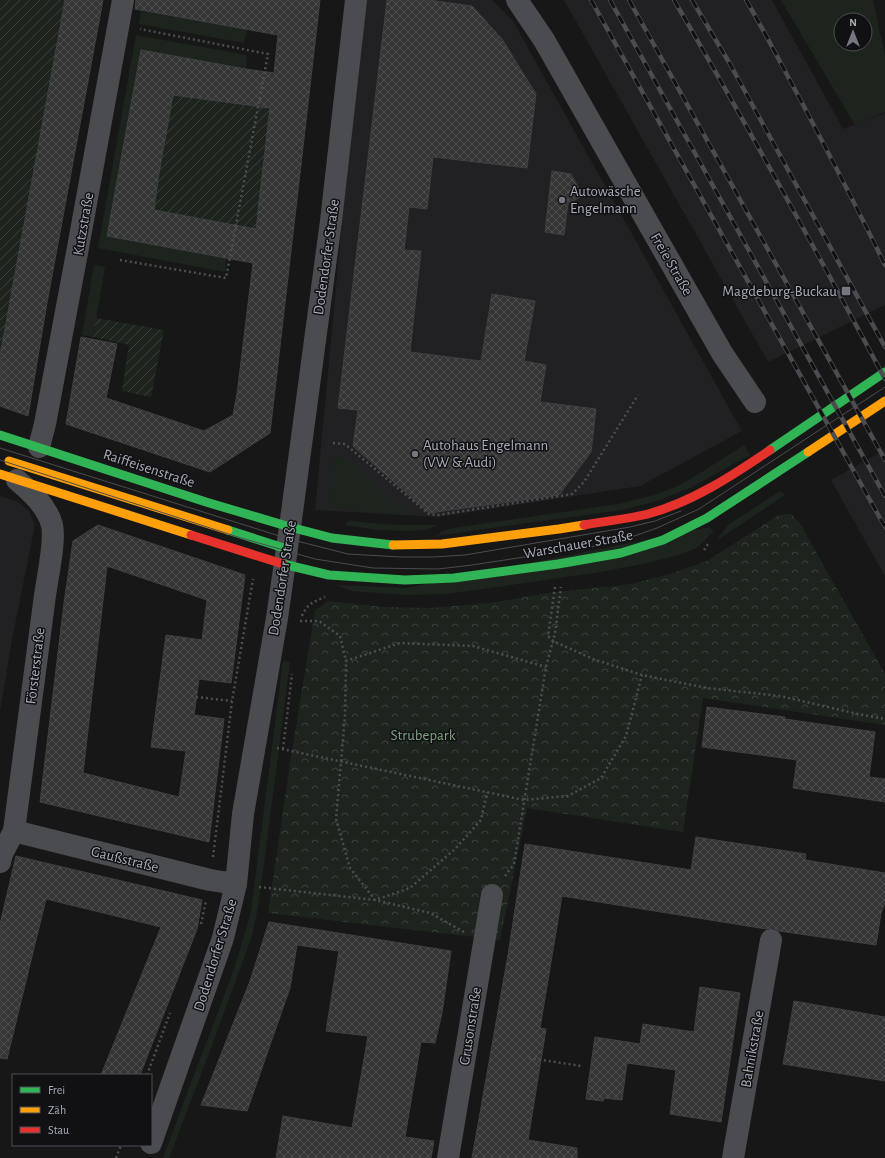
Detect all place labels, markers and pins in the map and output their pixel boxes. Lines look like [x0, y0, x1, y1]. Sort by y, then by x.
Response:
place label: Autowäsche Engelmann [570, 184, 641, 216]
marker: Autowäsche Engelmann [557, 195, 567, 205]
place label: Magdeburg-Buckau [722, 284, 837, 299]
marker: Magdeburg-Buckau [840, 285, 852, 297]
place label: Autohaus Engelmann (VW & Audi) [423, 438, 548, 470]
marker: Autohaus Engelmann (VW & Audi) [410, 449, 420, 459]

